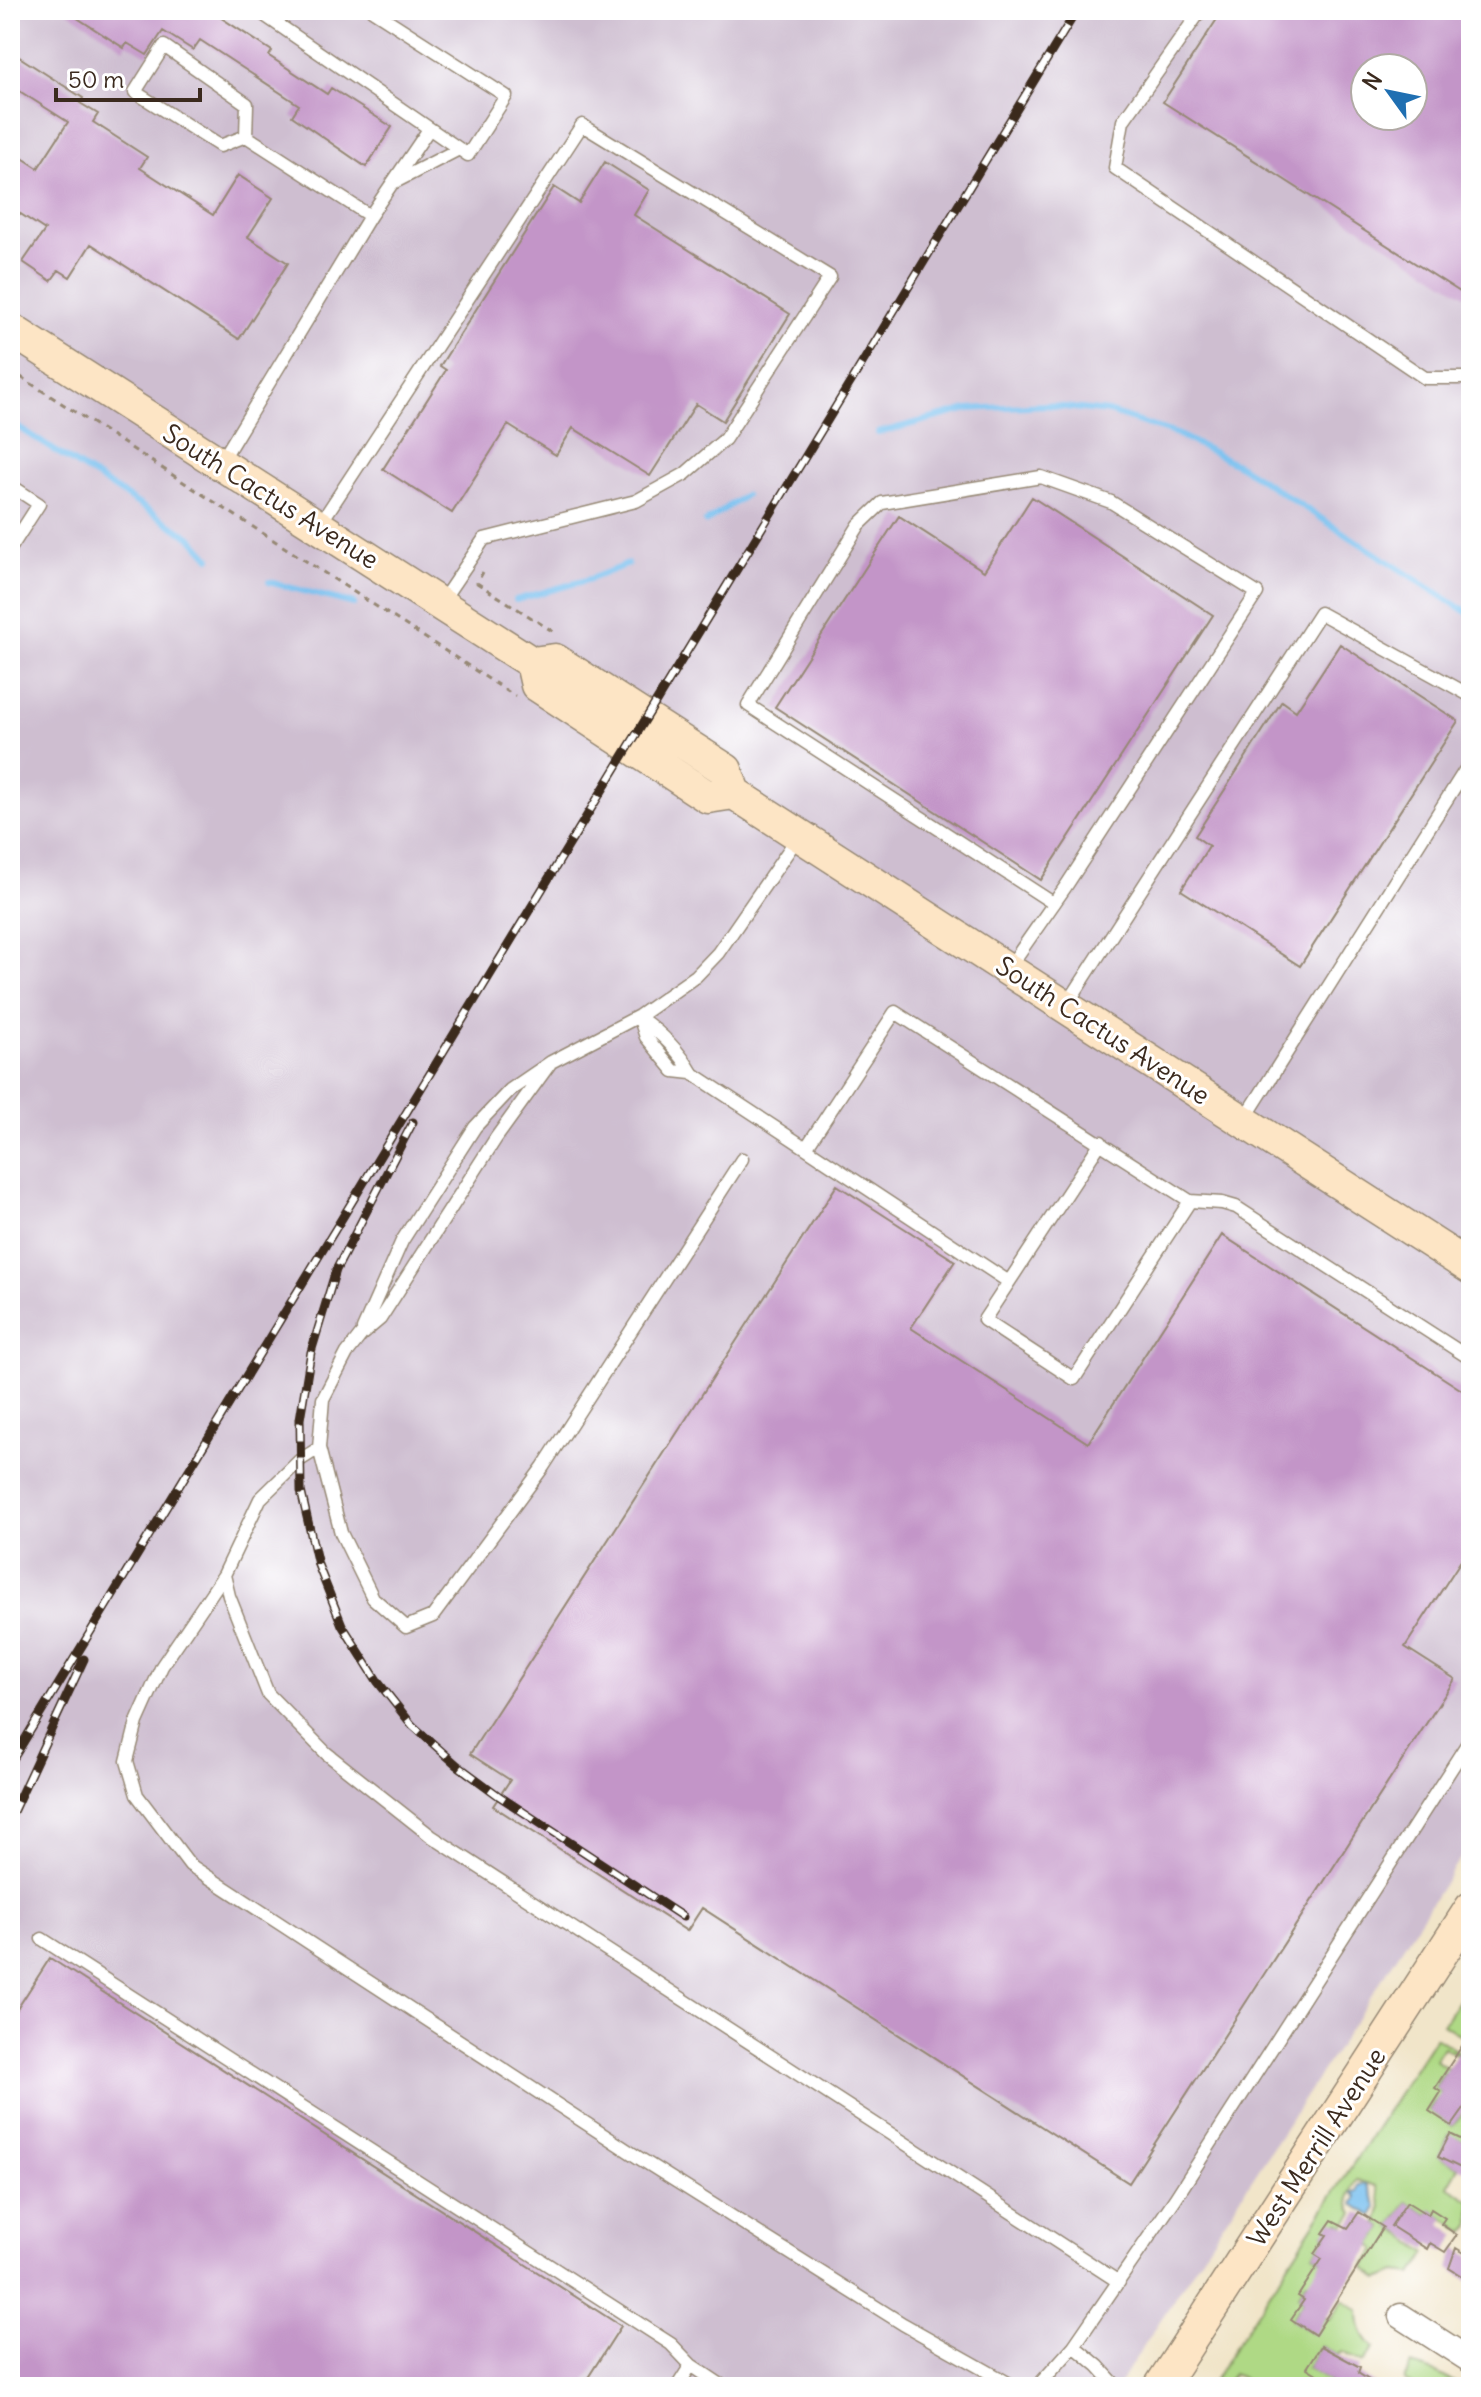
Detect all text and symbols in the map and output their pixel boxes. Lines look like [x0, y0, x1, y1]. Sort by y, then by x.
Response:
scale bar [56, 52, 200, 102]
north arrow [1349, 52, 1429, 132]
text: 50 m [68, 64, 124, 94]
text: N [1356, 67, 1388, 95]
street label: South Cactus Avenue [157, 416, 385, 576]
street label: South Cactus Avenue [990, 949, 1216, 1111]
street label: West Merrill Avenue [1239, 2041, 1393, 2253]

